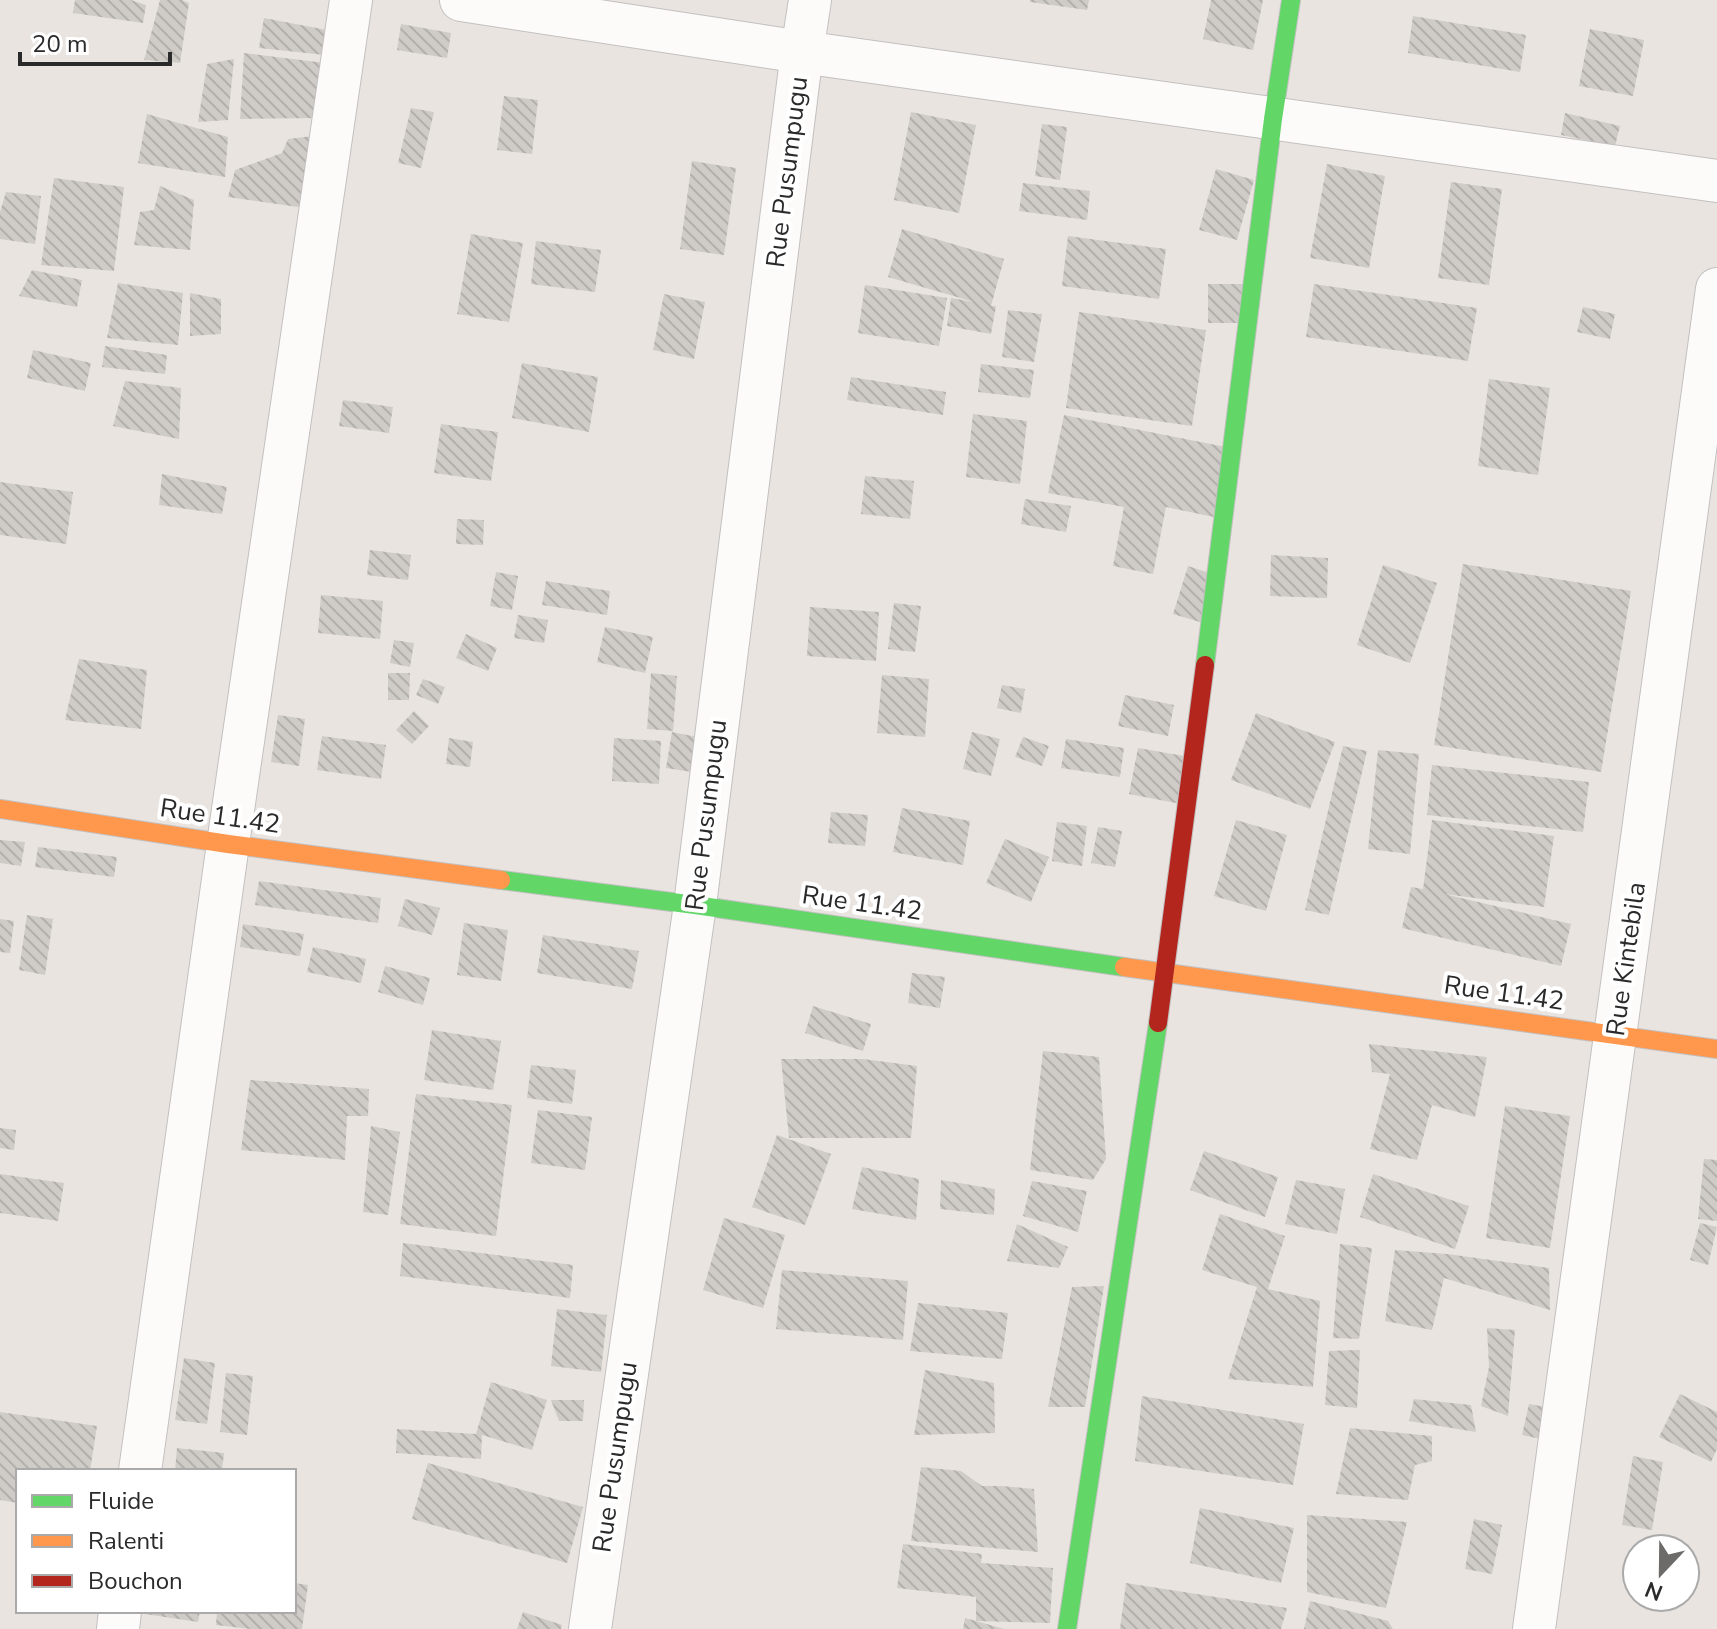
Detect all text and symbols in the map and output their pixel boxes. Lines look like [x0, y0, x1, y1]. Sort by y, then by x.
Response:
scale bar [20, 16, 170, 66]
text: 20 m [32, 28, 88, 60]
street label: Rue Pusumpugu [758, 74, 816, 270]
street label: Rue Pusumpugu [677, 717, 735, 913]
street label: Rue 11.42 [158, 790, 282, 842]
street label: Rue 11.42 [800, 877, 924, 929]
street label: Rue Kintebila [1598, 880, 1654, 1038]
street label: Rue 11.42 [1442, 967, 1566, 1019]
street label: Rue Pusumpugu [584, 1359, 646, 1555]
legend [16, 1469, 296, 1613]
text: Fluide [88, 1485, 154, 1517]
text: Ralenti [88, 1525, 164, 1557]
north arrow [1621, 1533, 1701, 1613]
text: Bouchon [88, 1565, 183, 1597]
text: N [1641, 1574, 1667, 1608]

